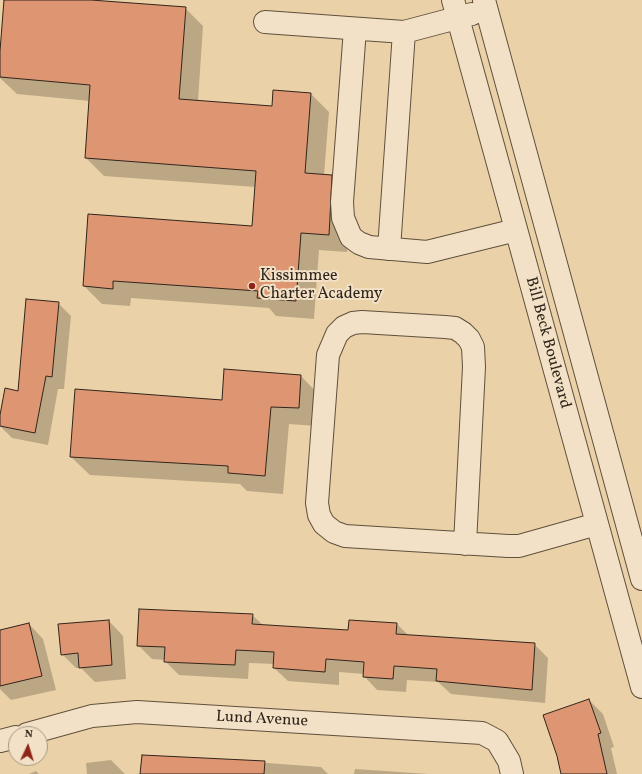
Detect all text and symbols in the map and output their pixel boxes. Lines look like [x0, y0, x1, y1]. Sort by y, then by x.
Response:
place label: Kissimmee Charter Academy [260, 267, 382, 305]
street label: Bill Beck Boulevard [520, 275, 574, 411]
marker: Kissimmee Charter Academy [247, 281, 257, 291]
street label: Lund Avenue [216, 708, 308, 732]
north arrow [8, 726, 48, 766]
text: N [24, 727, 33, 742]

